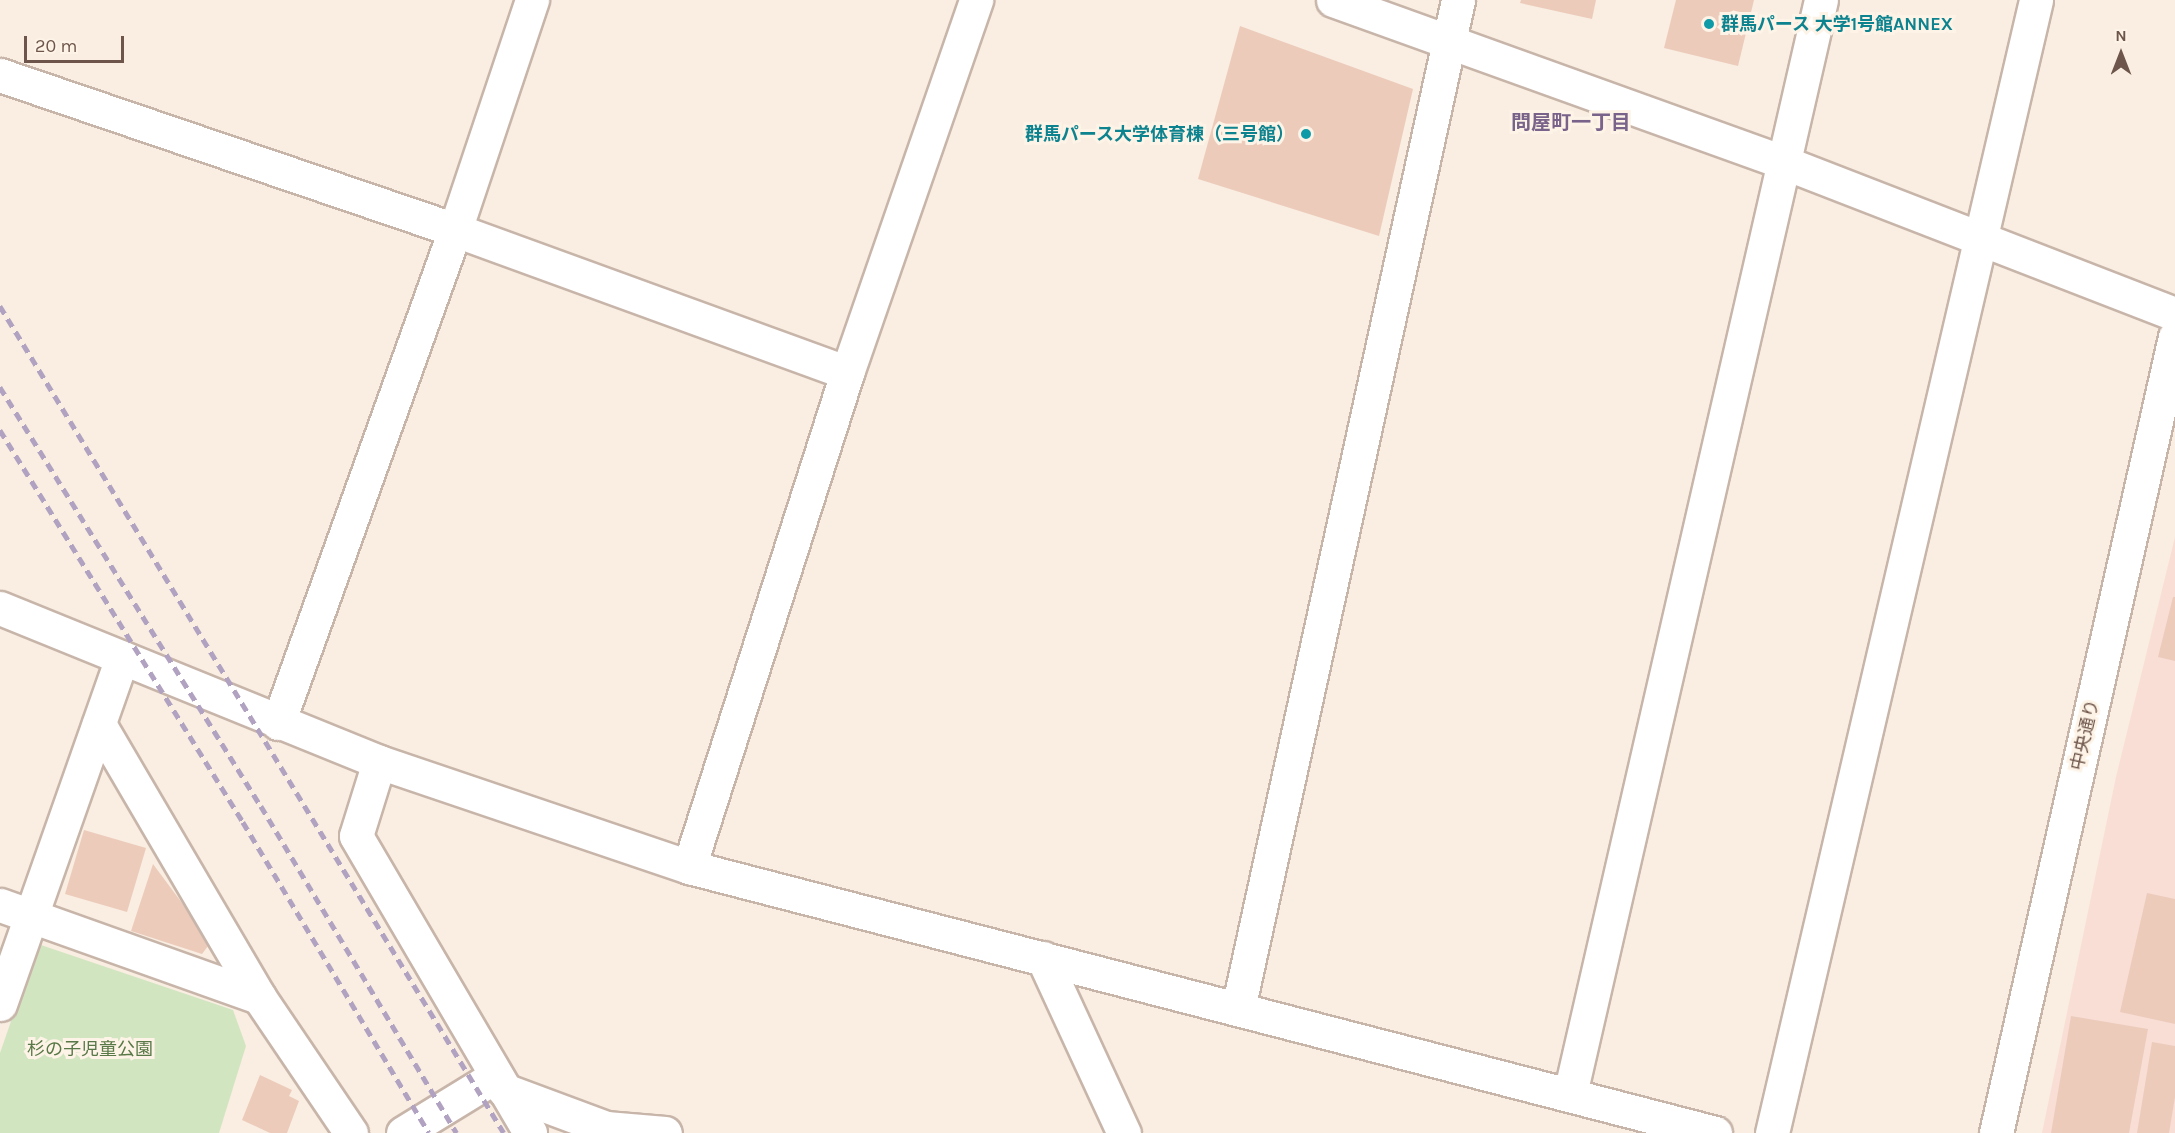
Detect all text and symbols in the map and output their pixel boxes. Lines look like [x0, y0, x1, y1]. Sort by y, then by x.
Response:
place label: 群馬パース 大学1号館ANNEX [1721, 13, 1954, 35]
marker: 群馬パース 大学1号館ANNEX [1702, 17, 1716, 31]
scale bar [27, 24, 128, 62]
north arrow [2091, 24, 2151, 84]
text: N [2115, 26, 2127, 45]
text: 20 m [35, 35, 77, 57]
district label: 問屋町一丁目 [1511, 110, 1631, 134]
place label: 群馬パース大学体育棟（三号館） [1024, 123, 1294, 145]
marker: 群馬パース大学体育棟（三号館） [1299, 127, 1313, 141]
street label: 中央通り [2066, 697, 2104, 773]
park label: 杉の子児童公園 [27, 1038, 153, 1060]

